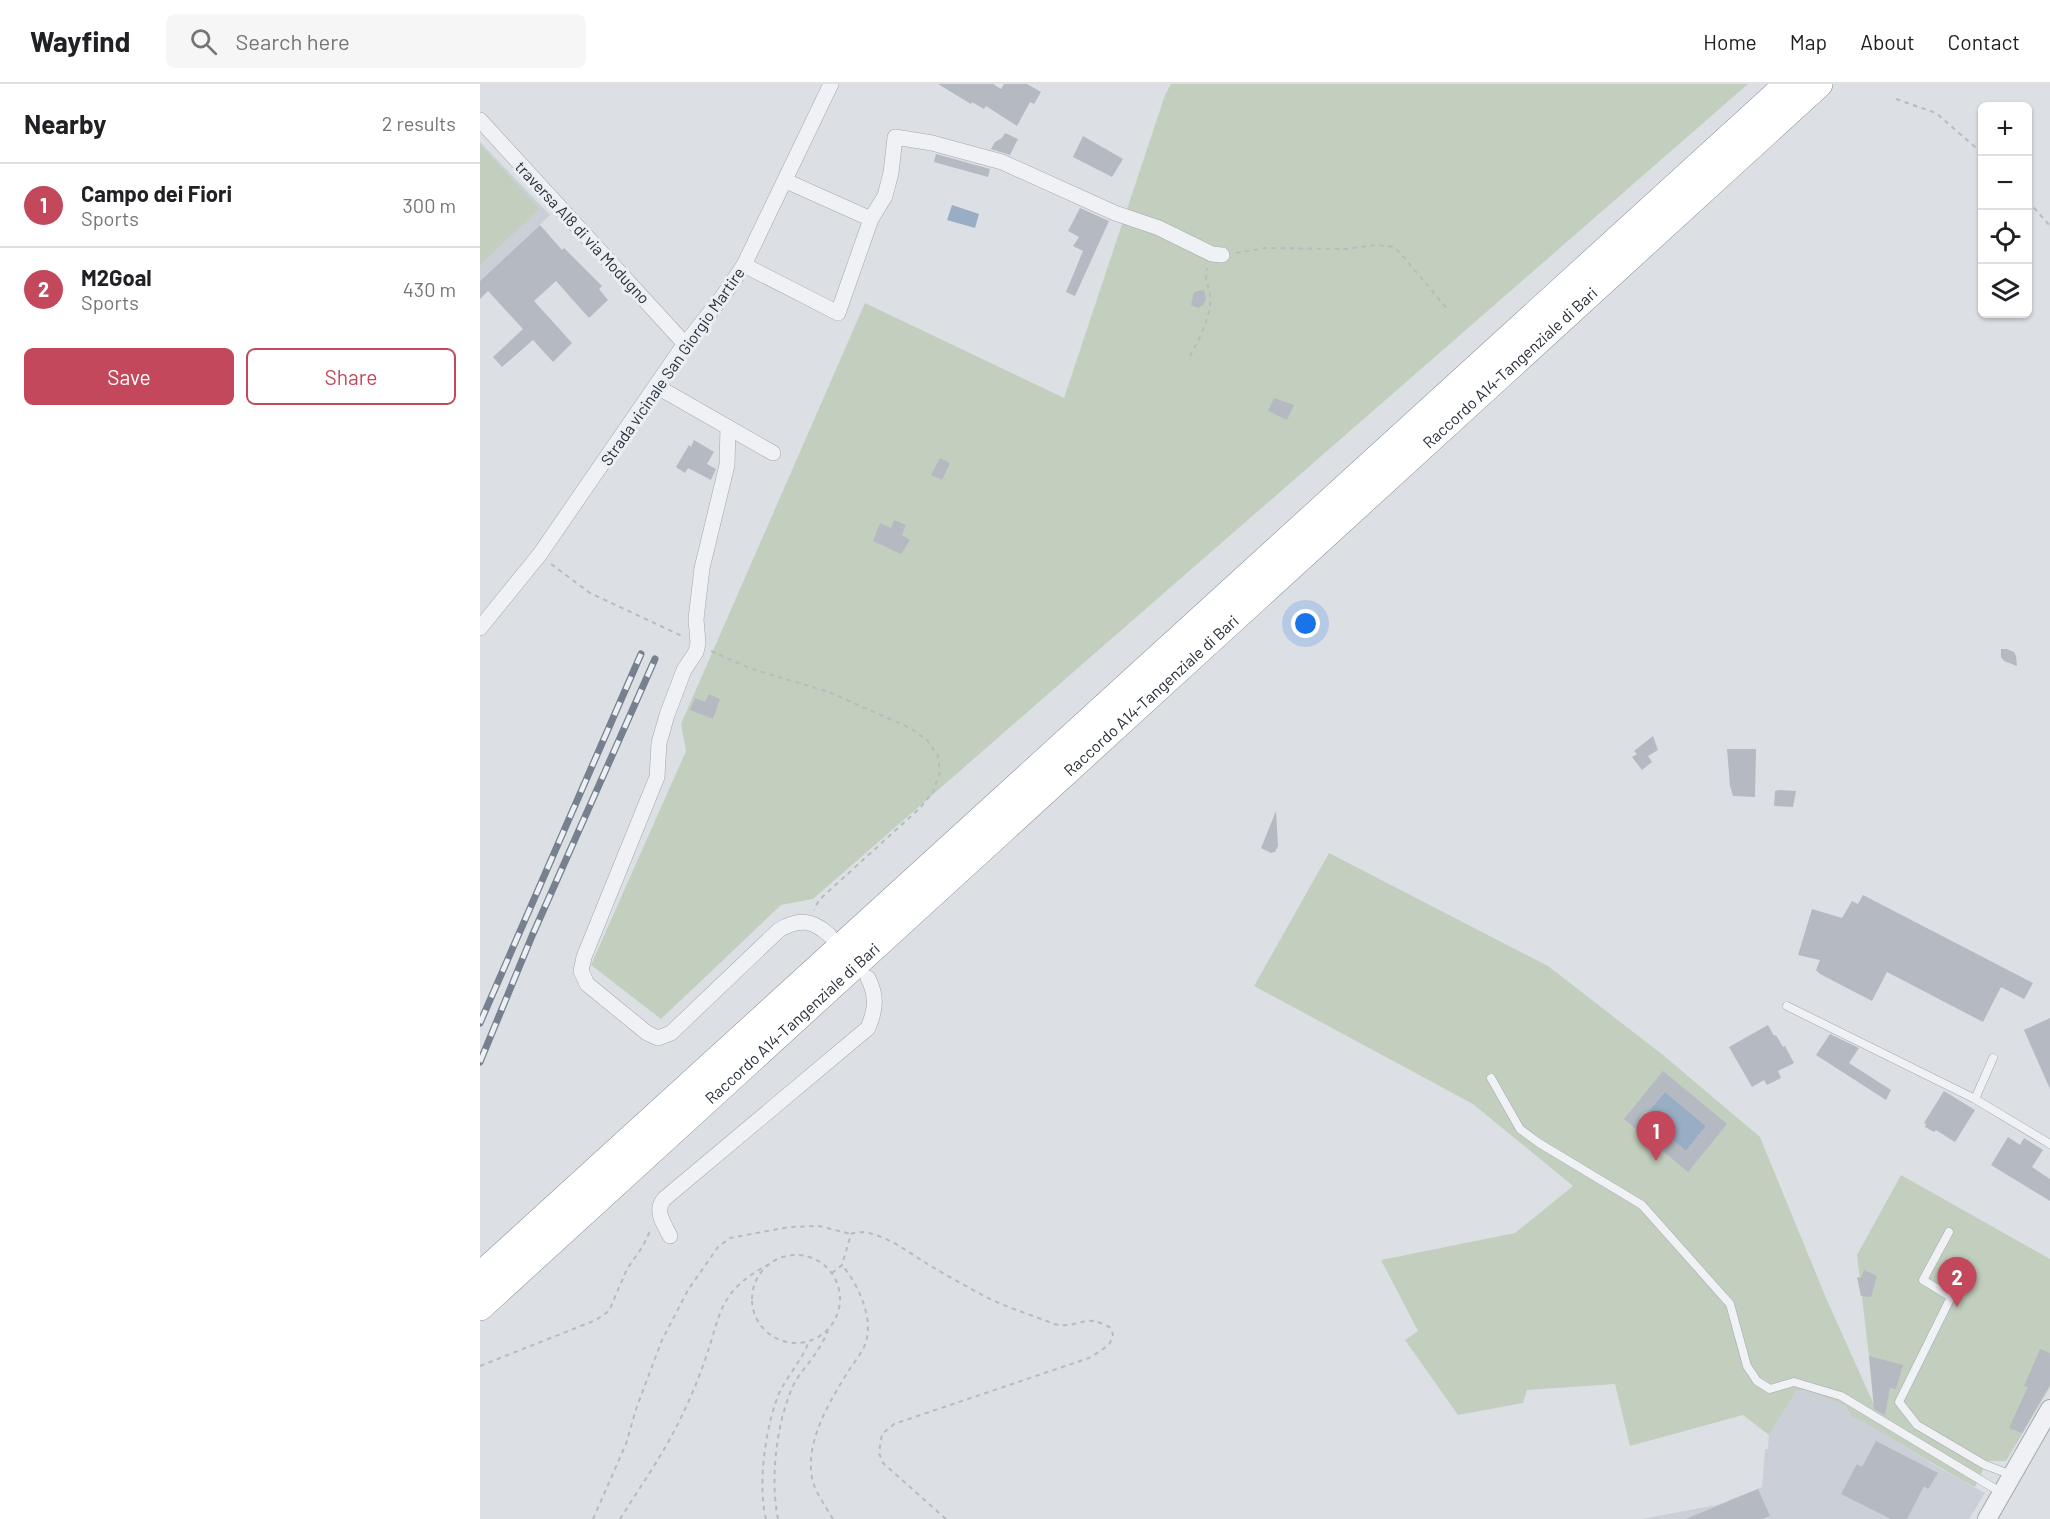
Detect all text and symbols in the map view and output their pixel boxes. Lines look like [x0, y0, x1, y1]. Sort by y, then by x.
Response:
search box [166, 14, 586, 68]
text: Wayfind [30, 24, 130, 58]
icon: search [187, 25, 220, 58]
text: Search here [235, 28, 350, 54]
text: Home [1703, 29, 1757, 54]
text: Map [1790, 29, 1827, 54]
text: About [1860, 29, 1915, 54]
text: Contact [1948, 29, 2020, 54]
map controls [1978, 102, 2032, 318]
button: + [1978, 102, 2032, 156]
text: Nearby [24, 108, 106, 139]
text: 2 results [382, 111, 456, 135]
button: − [1978, 156, 2032, 210]
street label: traversa AI8 di via Modugno [512, 157, 654, 307]
text: Campo dei Fiori [81, 180, 232, 206]
text: 1 [40, 193, 47, 217]
text: 300 m [403, 193, 456, 217]
text: Sports [81, 206, 139, 230]
button: locate [1978, 210, 2032, 264]
street label: Strada vicinale San Giorgio Martire [596, 263, 748, 469]
text: M2Goal [81, 264, 152, 290]
button: layers [1978, 264, 2032, 318]
text: 2 [38, 277, 49, 301]
text: 430 m [403, 277, 456, 301]
street label: Raccordo A14-Tangenziale di Bari [1418, 282, 1600, 451]
text: Sports [81, 290, 139, 314]
button: Save [24, 348, 234, 405]
button: Share [246, 348, 456, 405]
your location [1291, 609, 1320, 638]
street label: Raccordo A14-Tangenziale di Bari [1059, 610, 1242, 779]
street label: Raccordo A14-Tangenziale di Bari [700, 938, 883, 1107]
pin: 1 [1636, 1112, 1676, 1161]
pin: 2 [1938, 1258, 1976, 1307]

